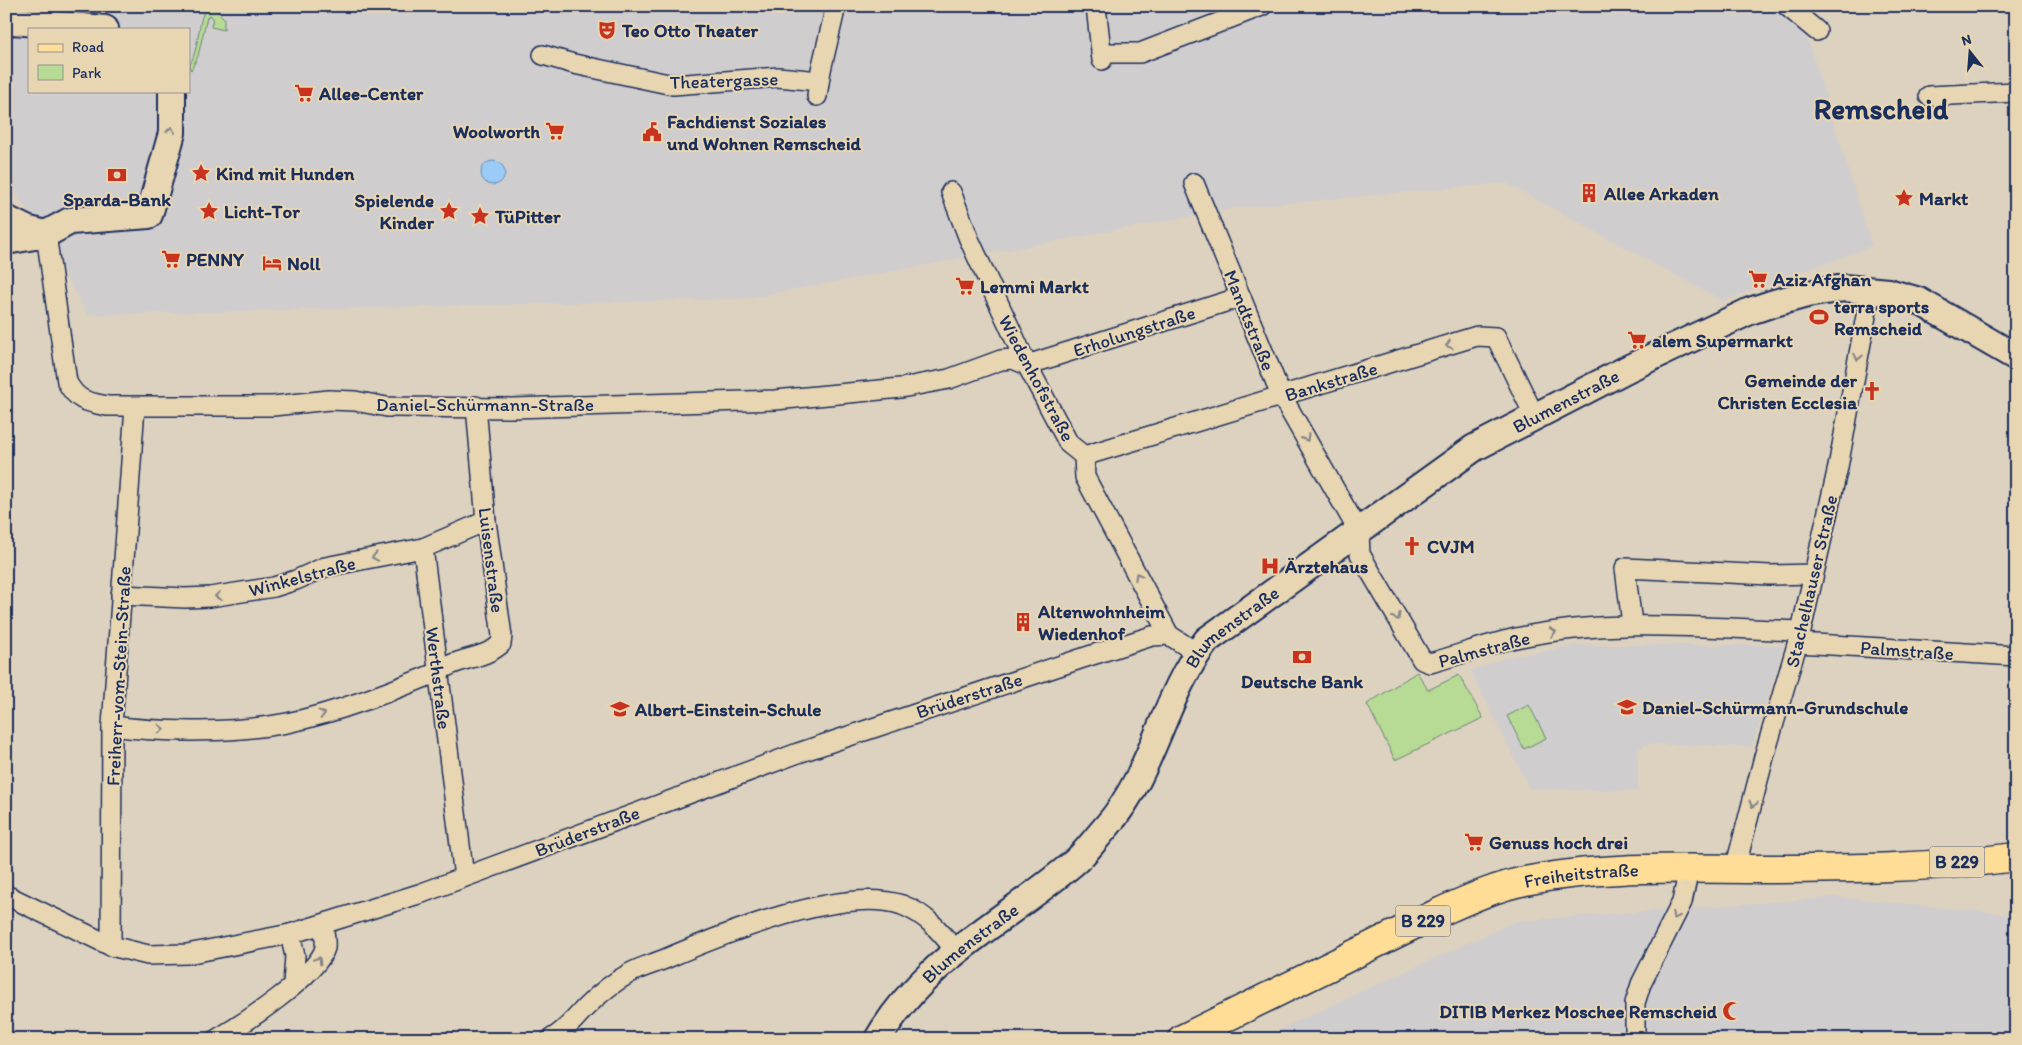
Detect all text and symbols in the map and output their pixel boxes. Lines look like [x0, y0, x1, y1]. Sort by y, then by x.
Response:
theatre icon: Teo Otto Theater [596, 19, 618, 41]
place label: Teo Otto Theater [621, 19, 759, 42]
legend [28, 28, 190, 92]
north arrow [1944, 28, 1994, 78]
text: N [1959, 31, 1973, 50]
text: Road [72, 38, 105, 56]
text: Park [72, 64, 102, 82]
street label: Theatergasse [669, 67, 779, 94]
supermarket icon: Allee-Center [293, 82, 315, 104]
place label: Allee-Center [318, 82, 424, 105]
district label: Remscheid [1814, 91, 1949, 126]
place label: Fachdienst Soziales und Wohnen Remscheid [666, 110, 861, 155]
place label: Woolworth [453, 120, 540, 143]
supermarket icon: Woolworth [544, 120, 566, 142]
public building icon: Fachdienst Soziales und Wohnen Remscheid [641, 121, 663, 143]
one-way arrow [165, 126, 176, 134]
place icon: Kind mit Hunden [190, 162, 212, 184]
place label: Kind mit Hunden [216, 162, 355, 185]
bank icon: Sparda-Bank [106, 164, 128, 186]
building icon: Allee Arkaden [1578, 182, 1600, 204]
place label: Allee Arkaden [1603, 182, 1719, 205]
place icon: Markt [1893, 187, 1915, 209]
place label: Markt [1919, 187, 1968, 210]
place label: Sparda-Bank [63, 188, 171, 211]
place label: Spielende Kinder [355, 189, 434, 234]
place icon: Licht-Tor [198, 200, 220, 222]
place label: Licht-Tor [224, 200, 300, 223]
place icon: Spielende Kinder [438, 200, 460, 222]
place icon: TüPitter [469, 205, 491, 227]
place label: TüPitter [494, 205, 561, 228]
supermarket icon: PENNY [160, 248, 182, 270]
place label: PENNY [186, 248, 244, 271]
hotel icon: Noll [261, 252, 283, 274]
place label: Noll [287, 252, 321, 275]
street label: Mandtstraße [1219, 266, 1280, 374]
supermarket icon: Aziz Afghan [1747, 268, 1769, 290]
place label: Aziz Afghan [1772, 268, 1871, 291]
supermarket icon: Lemmi Markt [954, 275, 976, 297]
place label: Lemmi Markt [980, 275, 1090, 298]
place label: terra sports Remscheid [1834, 295, 1930, 340]
street label: Erholungstraße [1070, 301, 1198, 362]
sports icon: terra sports Remscheid [1808, 306, 1830, 328]
street label: Wiedenhofstraße [994, 311, 1080, 446]
supermarket icon: alem Supermarkt [1626, 329, 1648, 351]
place label: alem Supermarkt [1652, 329, 1794, 352]
one-way arrow [1445, 339, 1453, 349]
one-way arrow [1854, 352, 1864, 361]
street label: Bankstraße [1282, 357, 1380, 406]
street label: Blumenstraße [1509, 364, 1623, 438]
place label: Gemeinde der Christen Ecclesia [1717, 369, 1858, 414]
church icon: Gemeinde der Christen Ecclesia [1861, 380, 1883, 402]
street label: Daniel-Schürmann-Straße [376, 393, 594, 416]
one-way arrow [1299, 432, 1309, 441]
street label: Stachelhauser Straße [1780, 493, 1843, 670]
street label: Luisenstraße [474, 506, 509, 614]
church icon: CVJM [1401, 535, 1423, 557]
place label: CVJM [1427, 535, 1475, 558]
street label: Winkelstraße [246, 551, 358, 602]
one-way arrow [371, 551, 379, 562]
hospital icon: Ärztehaus [1259, 555, 1281, 577]
place label: Ärztehaus [1284, 555, 1369, 578]
street label: Freiherr-vom-Stein-Straße [101, 566, 136, 787]
one-way arrow [1134, 572, 1144, 581]
street label: Blumenstraße [1180, 581, 1283, 672]
one-way arrow [214, 590, 222, 601]
place label: Altenwohnheim Wiedenhof [1037, 600, 1166, 645]
building icon: Altenwohnheim Wiedenhof [1012, 611, 1034, 633]
one-way arrow [1391, 612, 1401, 621]
street label: Werthstraße [421, 625, 456, 731]
street label: Palmstraße [1436, 626, 1532, 673]
one-way arrow [1550, 627, 1558, 638]
street label: Palmstraße [1859, 636, 1955, 665]
bank icon: Deutsche Bank [1291, 646, 1313, 668]
street label: Brüderstraße [913, 667, 1025, 723]
place label: Deutsche Bank [1241, 670, 1363, 693]
school or university icon: Daniel-Schürmann-Grundschule [1616, 696, 1638, 718]
place label: Daniel-Schürmann-Grundschule [1642, 696, 1908, 719]
school or university icon: Albert-Einstein-Schule [609, 698, 631, 720]
place label: Albert-Einstein-Schule [634, 698, 821, 721]
one-way arrow [317, 709, 326, 720]
one-way arrow [158, 724, 165, 734]
one-way arrow [1748, 799, 1759, 808]
street label: Brüderstraße [532, 801, 643, 862]
supermarket icon: Genuss hoch drei [1463, 831, 1485, 853]
place label: Genuss hoch drei [1489, 831, 1628, 854]
road number: B 229 [1930, 846, 1984, 878]
street label: Freiheitstraße [1522, 858, 1639, 893]
street label: Blumenstraße [917, 898, 1023, 988]
road number: B 229 [1396, 906, 1450, 936]
one-way arrow [1671, 911, 1681, 920]
one-way arrow [312, 956, 321, 965]
place label: DITIB Merkez Moschee Remscheid [1439, 1000, 1718, 1023]
mosque icon: DITIB Merkez Moschee Remscheid [1721, 1000, 1743, 1022]

